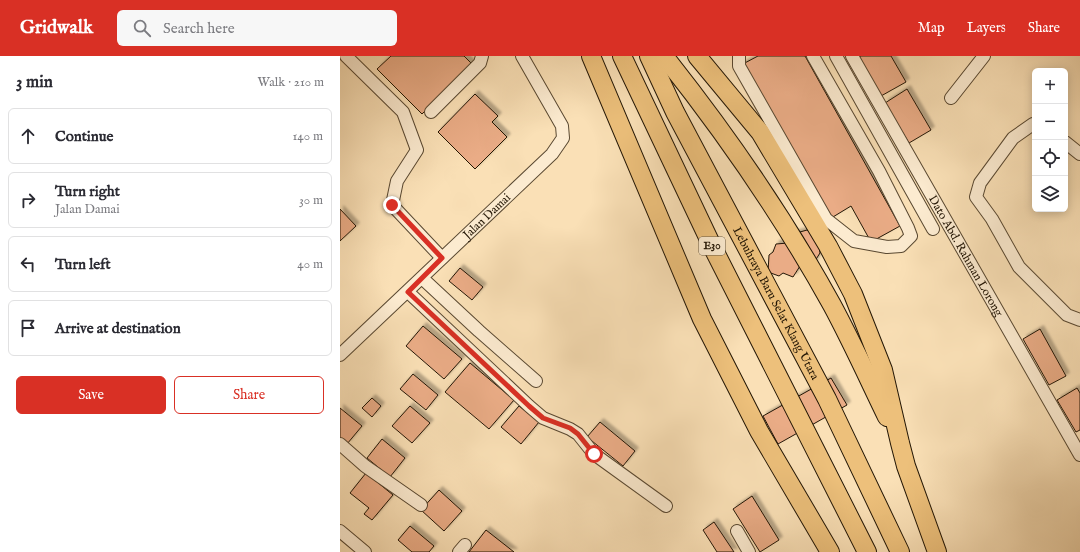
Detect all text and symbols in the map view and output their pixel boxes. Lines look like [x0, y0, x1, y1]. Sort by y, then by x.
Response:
search box [117, 10, 397, 46]
text: Gridwalk [20, 16, 93, 40]
icon: search [131, 17, 153, 39]
text: Search here [163, 19, 235, 38]
text: Map [918, 19, 945, 37]
text: Layers [967, 19, 1006, 37]
text: Share [1028, 19, 1060, 37]
map controls [1032, 68, 1068, 212]
button: + [1032, 68, 1068, 104]
text: 3 min [16, 72, 53, 93]
text: Walk · 210 m [258, 74, 324, 91]
button: − [1032, 104, 1068, 140]
icon: ahead [17, 125, 39, 147]
text: Continue [55, 127, 113, 146]
text: 140 m [293, 128, 323, 145]
button: locate [1032, 140, 1068, 176]
button: layers [1032, 176, 1068, 212]
text: Turn right [55, 182, 120, 201]
icon: right [17, 189, 39, 211]
street label: Jalan Damai [458, 190, 513, 244]
text: 30 m [299, 192, 323, 209]
street label: Dato Abd. Rahman Lorong [926, 192, 1007, 319]
route end [383, 196, 401, 214]
text: Jalan Damai [55, 201, 120, 218]
street label: Lebuhraya Baru Selat Klang Utara [730, 224, 823, 383]
road number: E30 [699, 237, 725, 255]
icon: left [17, 253, 39, 275]
text: Turn left [55, 255, 111, 274]
text: 40 m [297, 256, 323, 273]
icon: arrive [17, 317, 39, 339]
text: Arrive at destination [55, 319, 181, 338]
button: Save [16, 376, 166, 414]
button: Share [174, 376, 324, 414]
route start [585, 445, 603, 463]

